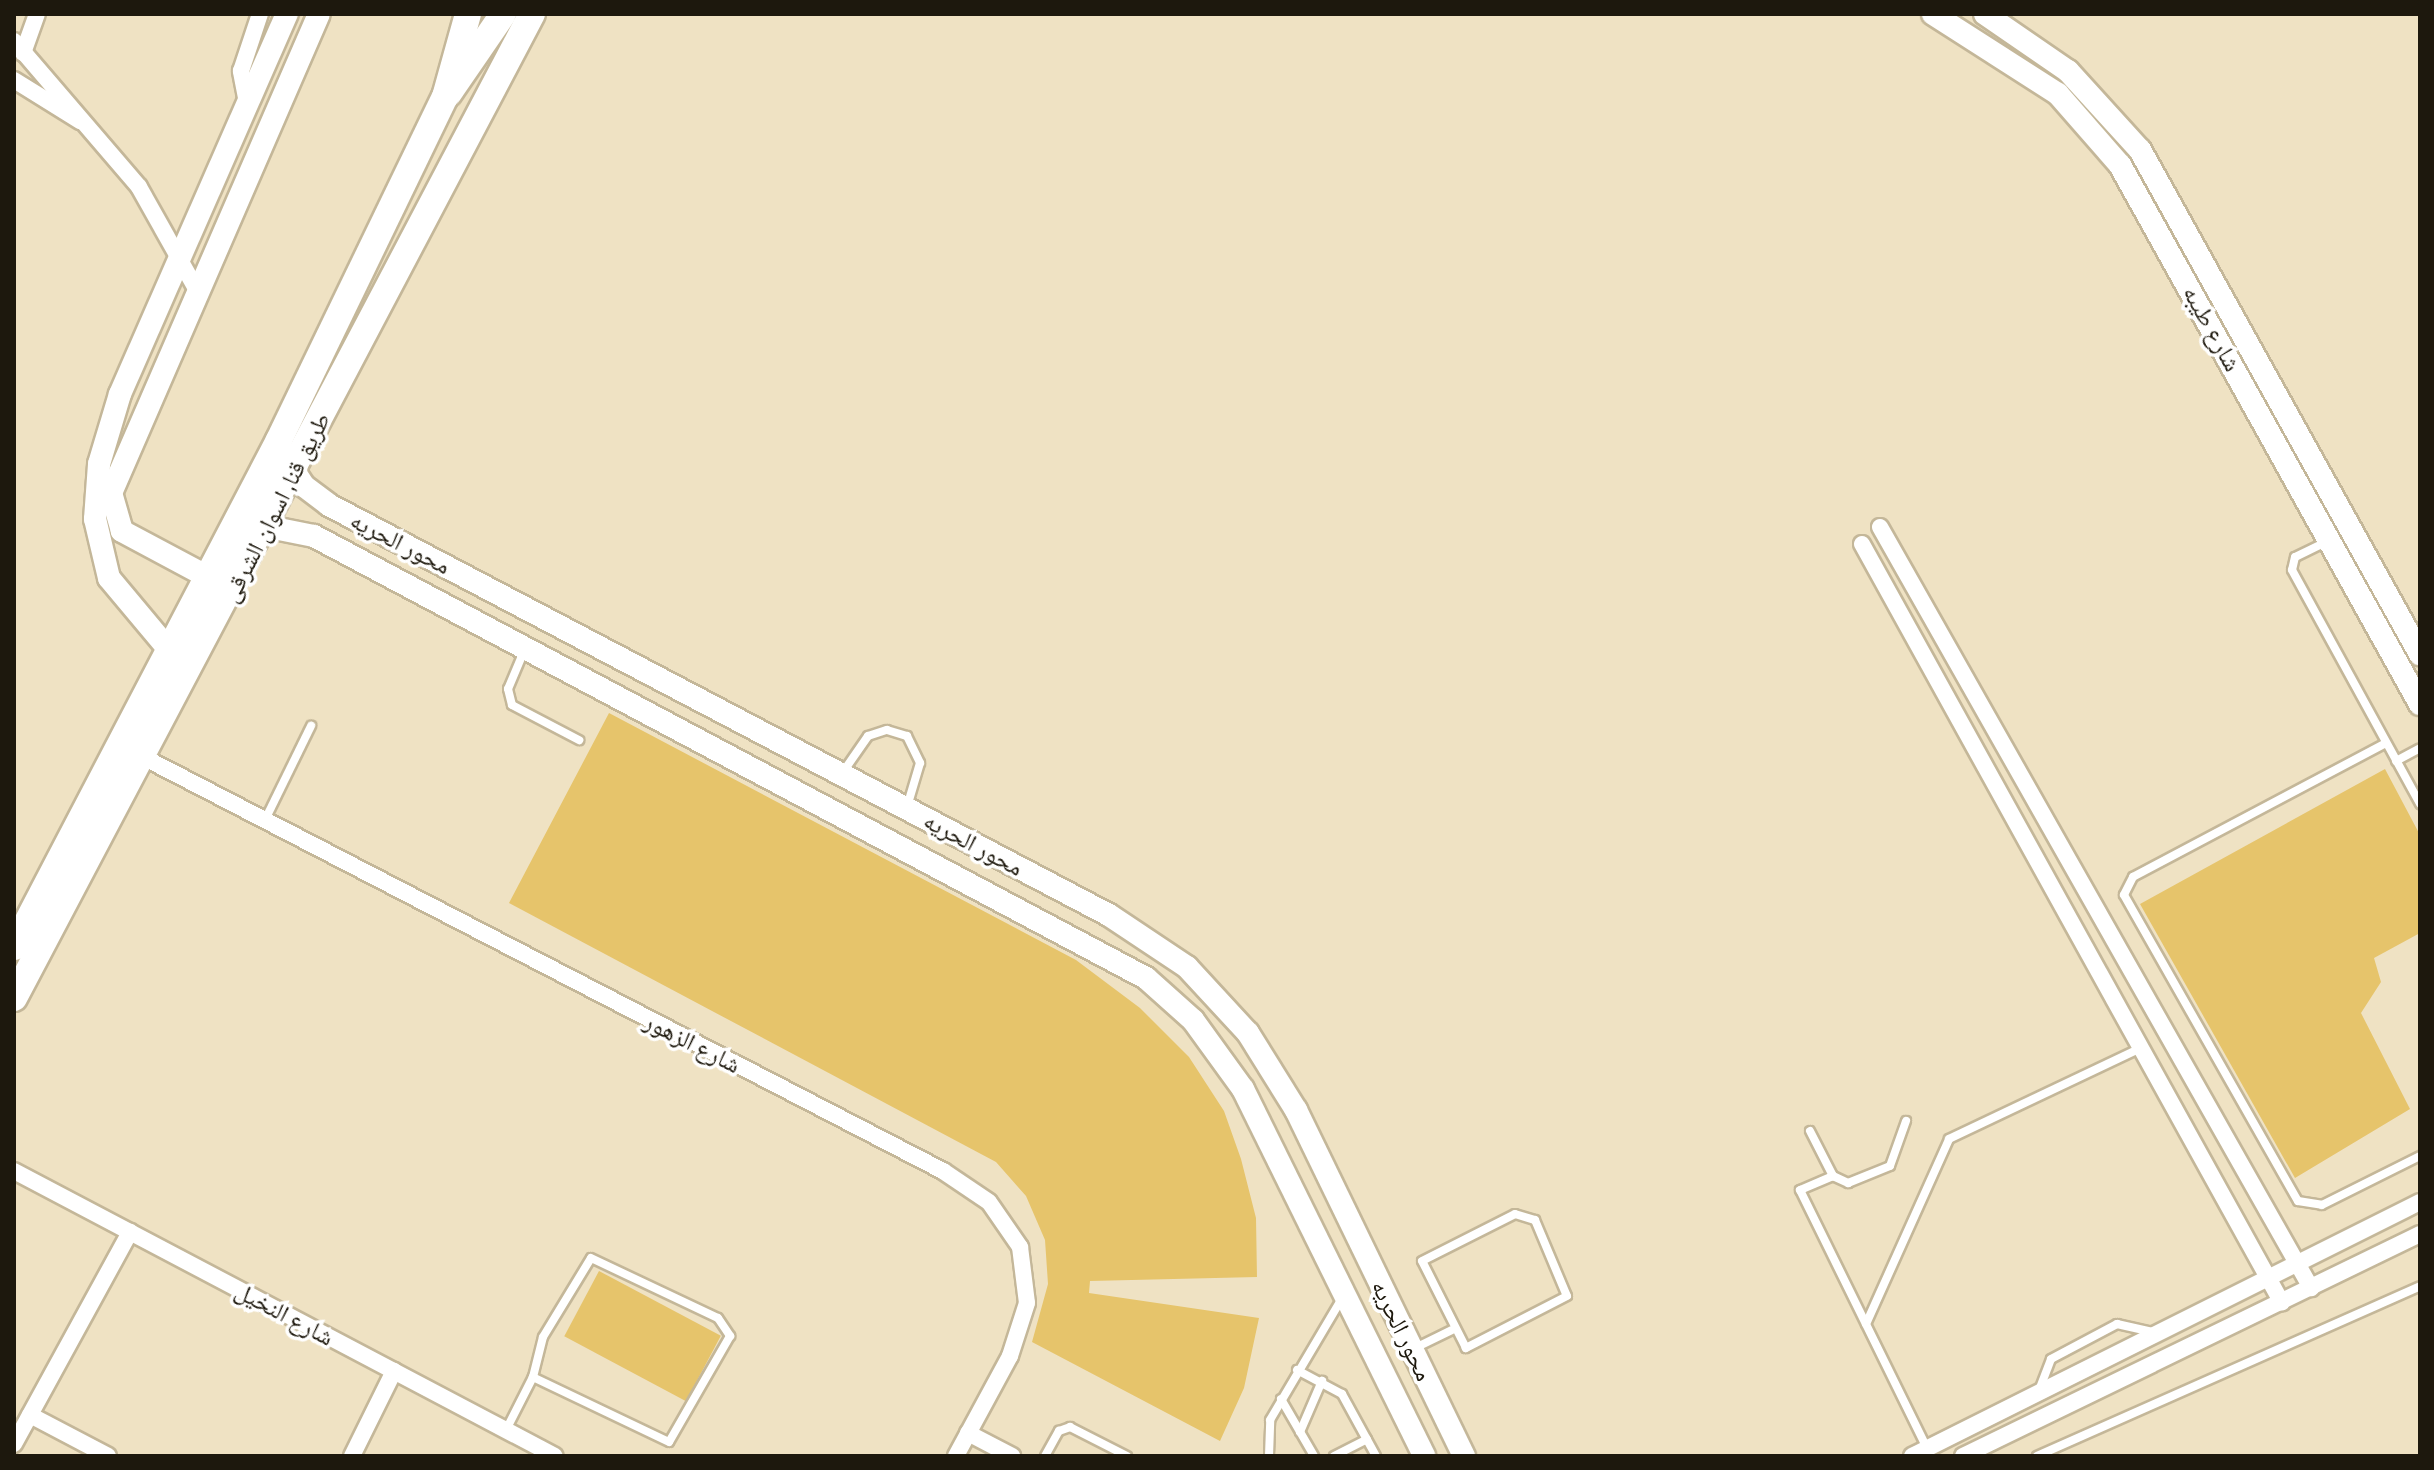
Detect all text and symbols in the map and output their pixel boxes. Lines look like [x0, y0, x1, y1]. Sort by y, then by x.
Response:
street label: شارع طيبه [2178, 280, 2248, 376]
street label: طريق قنا, اسوان الشرقى [215, 407, 335, 607]
street label: محور الحريه [346, 505, 456, 579]
street label: محور الحريه [919, 805, 1029, 881]
street label: شارع الزهور [640, 1006, 746, 1078]
street label: شارع النخيل [231, 1275, 339, 1351]
street label: محور الحريه [1366, 1275, 1440, 1385]

